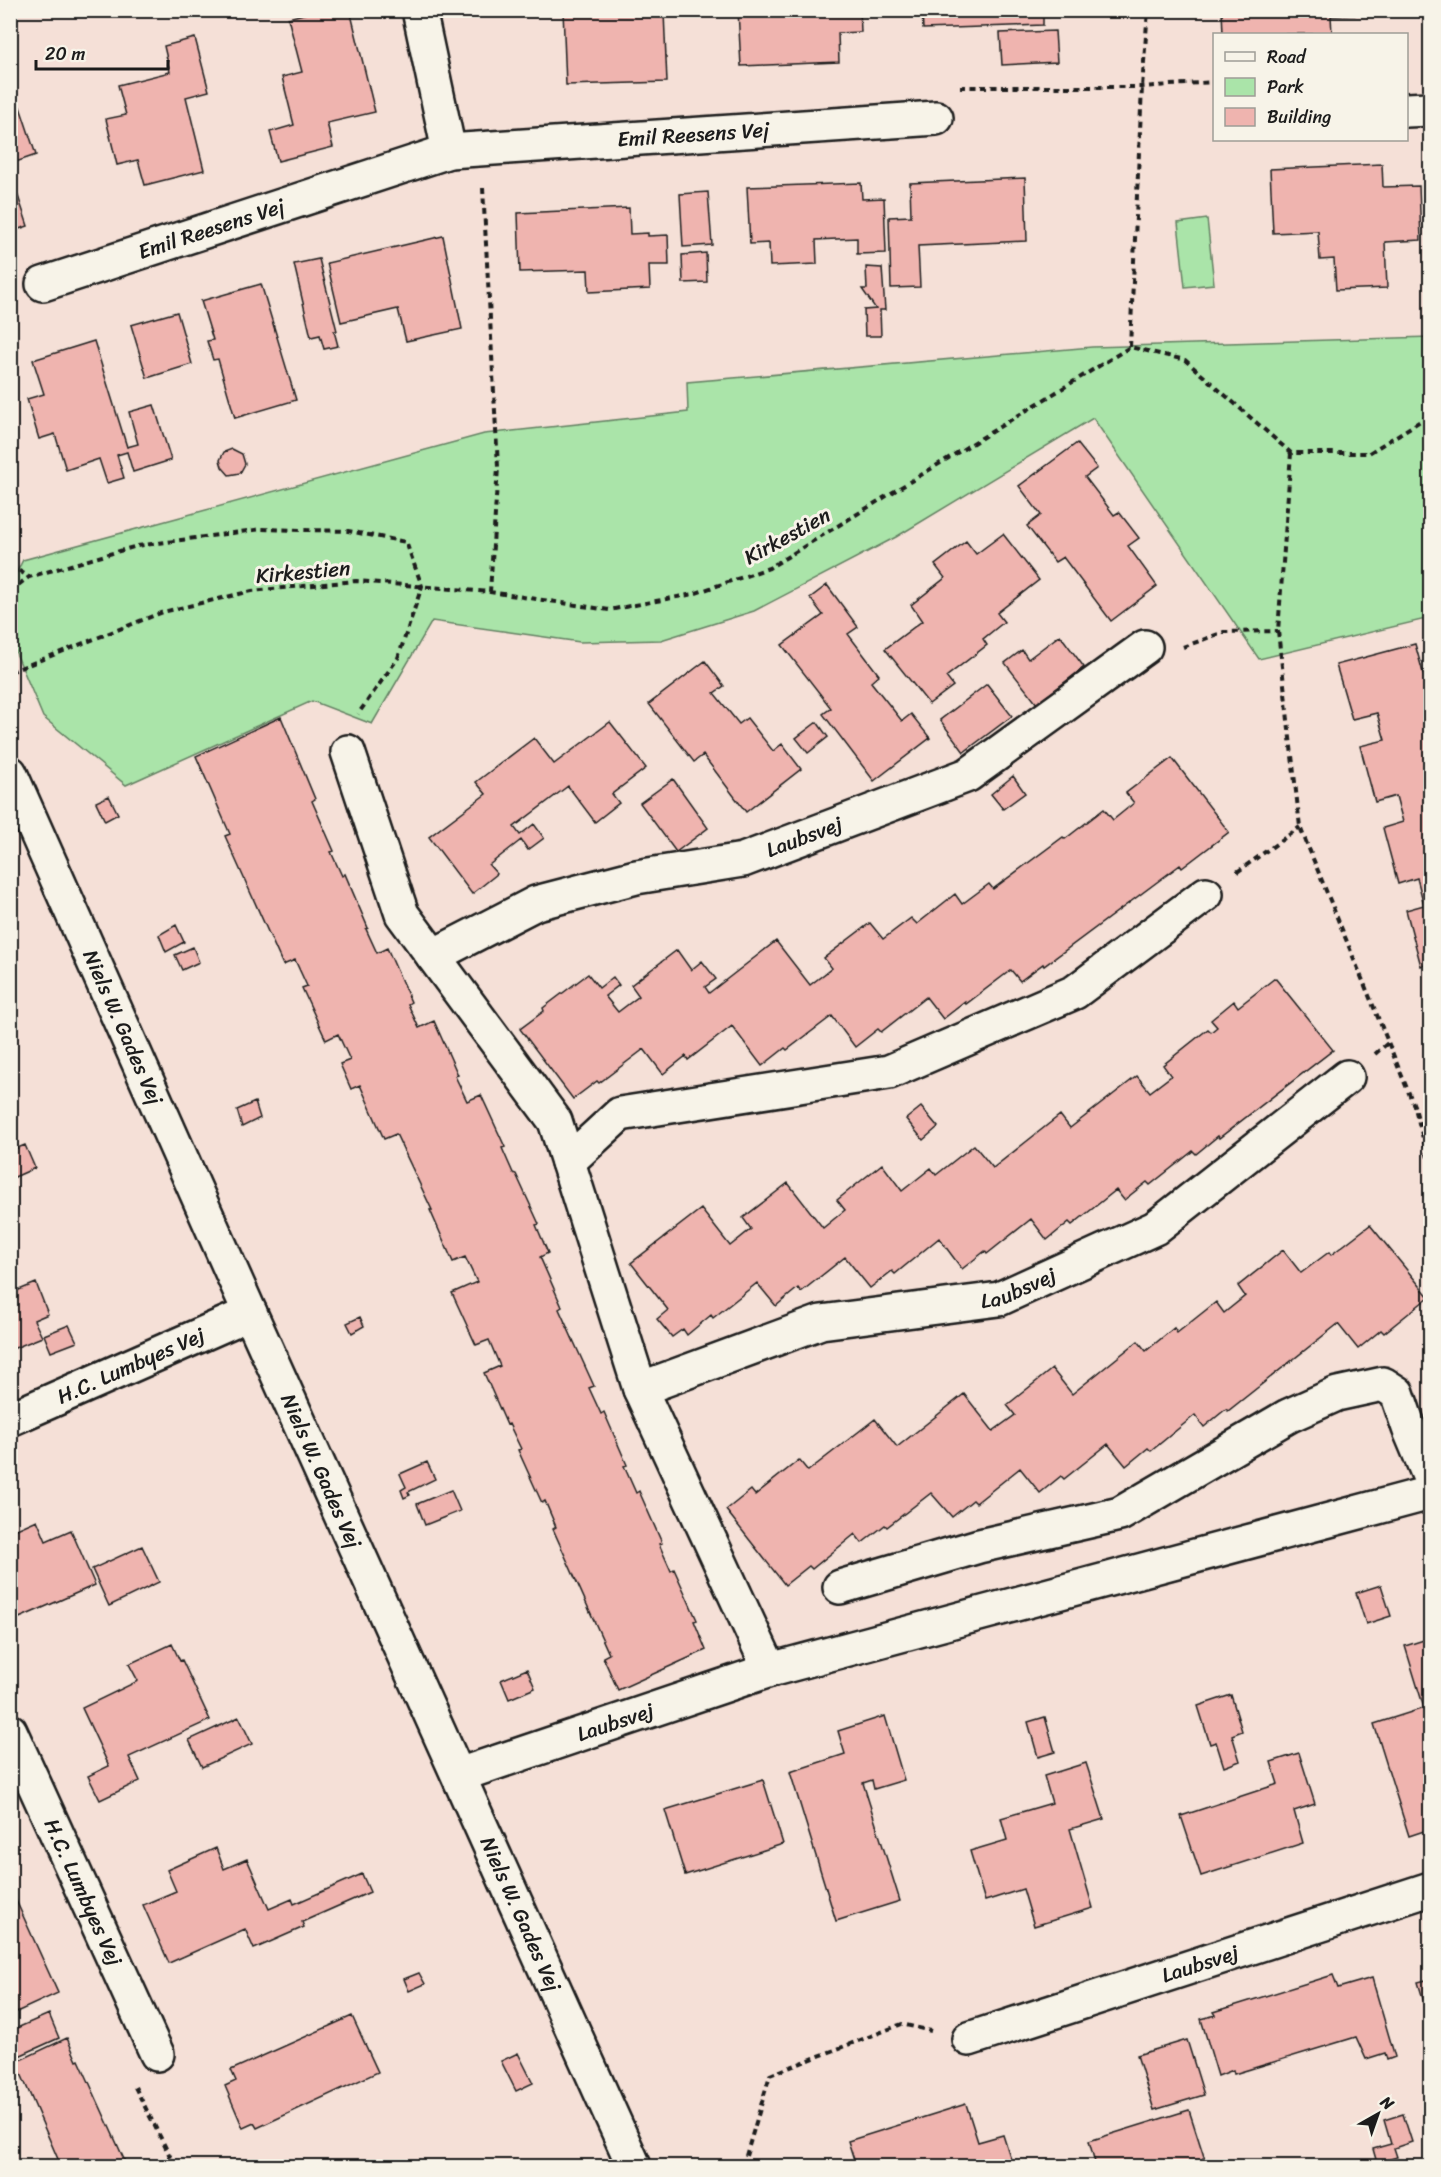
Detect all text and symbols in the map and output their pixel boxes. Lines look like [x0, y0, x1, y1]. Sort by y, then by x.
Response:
scale bar [36, 33, 168, 71]
legend [1213, 33, 1408, 141]
text: 20 m [45, 38, 85, 70]
text: Road [1267, 41, 1307, 73]
text: Park [1267, 71, 1304, 103]
text: Building [1267, 101, 1331, 133]
street label: Emil Reesens Vej [616, 110, 771, 159]
street label: Emil Reesens Vej [133, 187, 290, 271]
street label: Kirkestien [736, 496, 838, 576]
street label: Kirkestien [254, 549, 352, 595]
street label: Laubsvej [760, 805, 848, 869]
street label: Niels W. Gades Vej [72, 943, 174, 1112]
street label: Laubsvej [979, 1256, 1063, 1320]
street label: H.C. Lumbyes Vej [50, 1316, 211, 1415]
street label: Niels W. Gades Vej [270, 1387, 373, 1555]
street label: Laubsvej [572, 1691, 659, 1753]
street label: H.C. Lumbyes Vej [33, 1812, 134, 1972]
street label: Niels W. Gades Vej [469, 1830, 572, 1999]
street label: Laubsvej [1156, 1933, 1244, 1994]
north arrow [1348, 2084, 1408, 2144]
text: N [1373, 2088, 1402, 2118]

